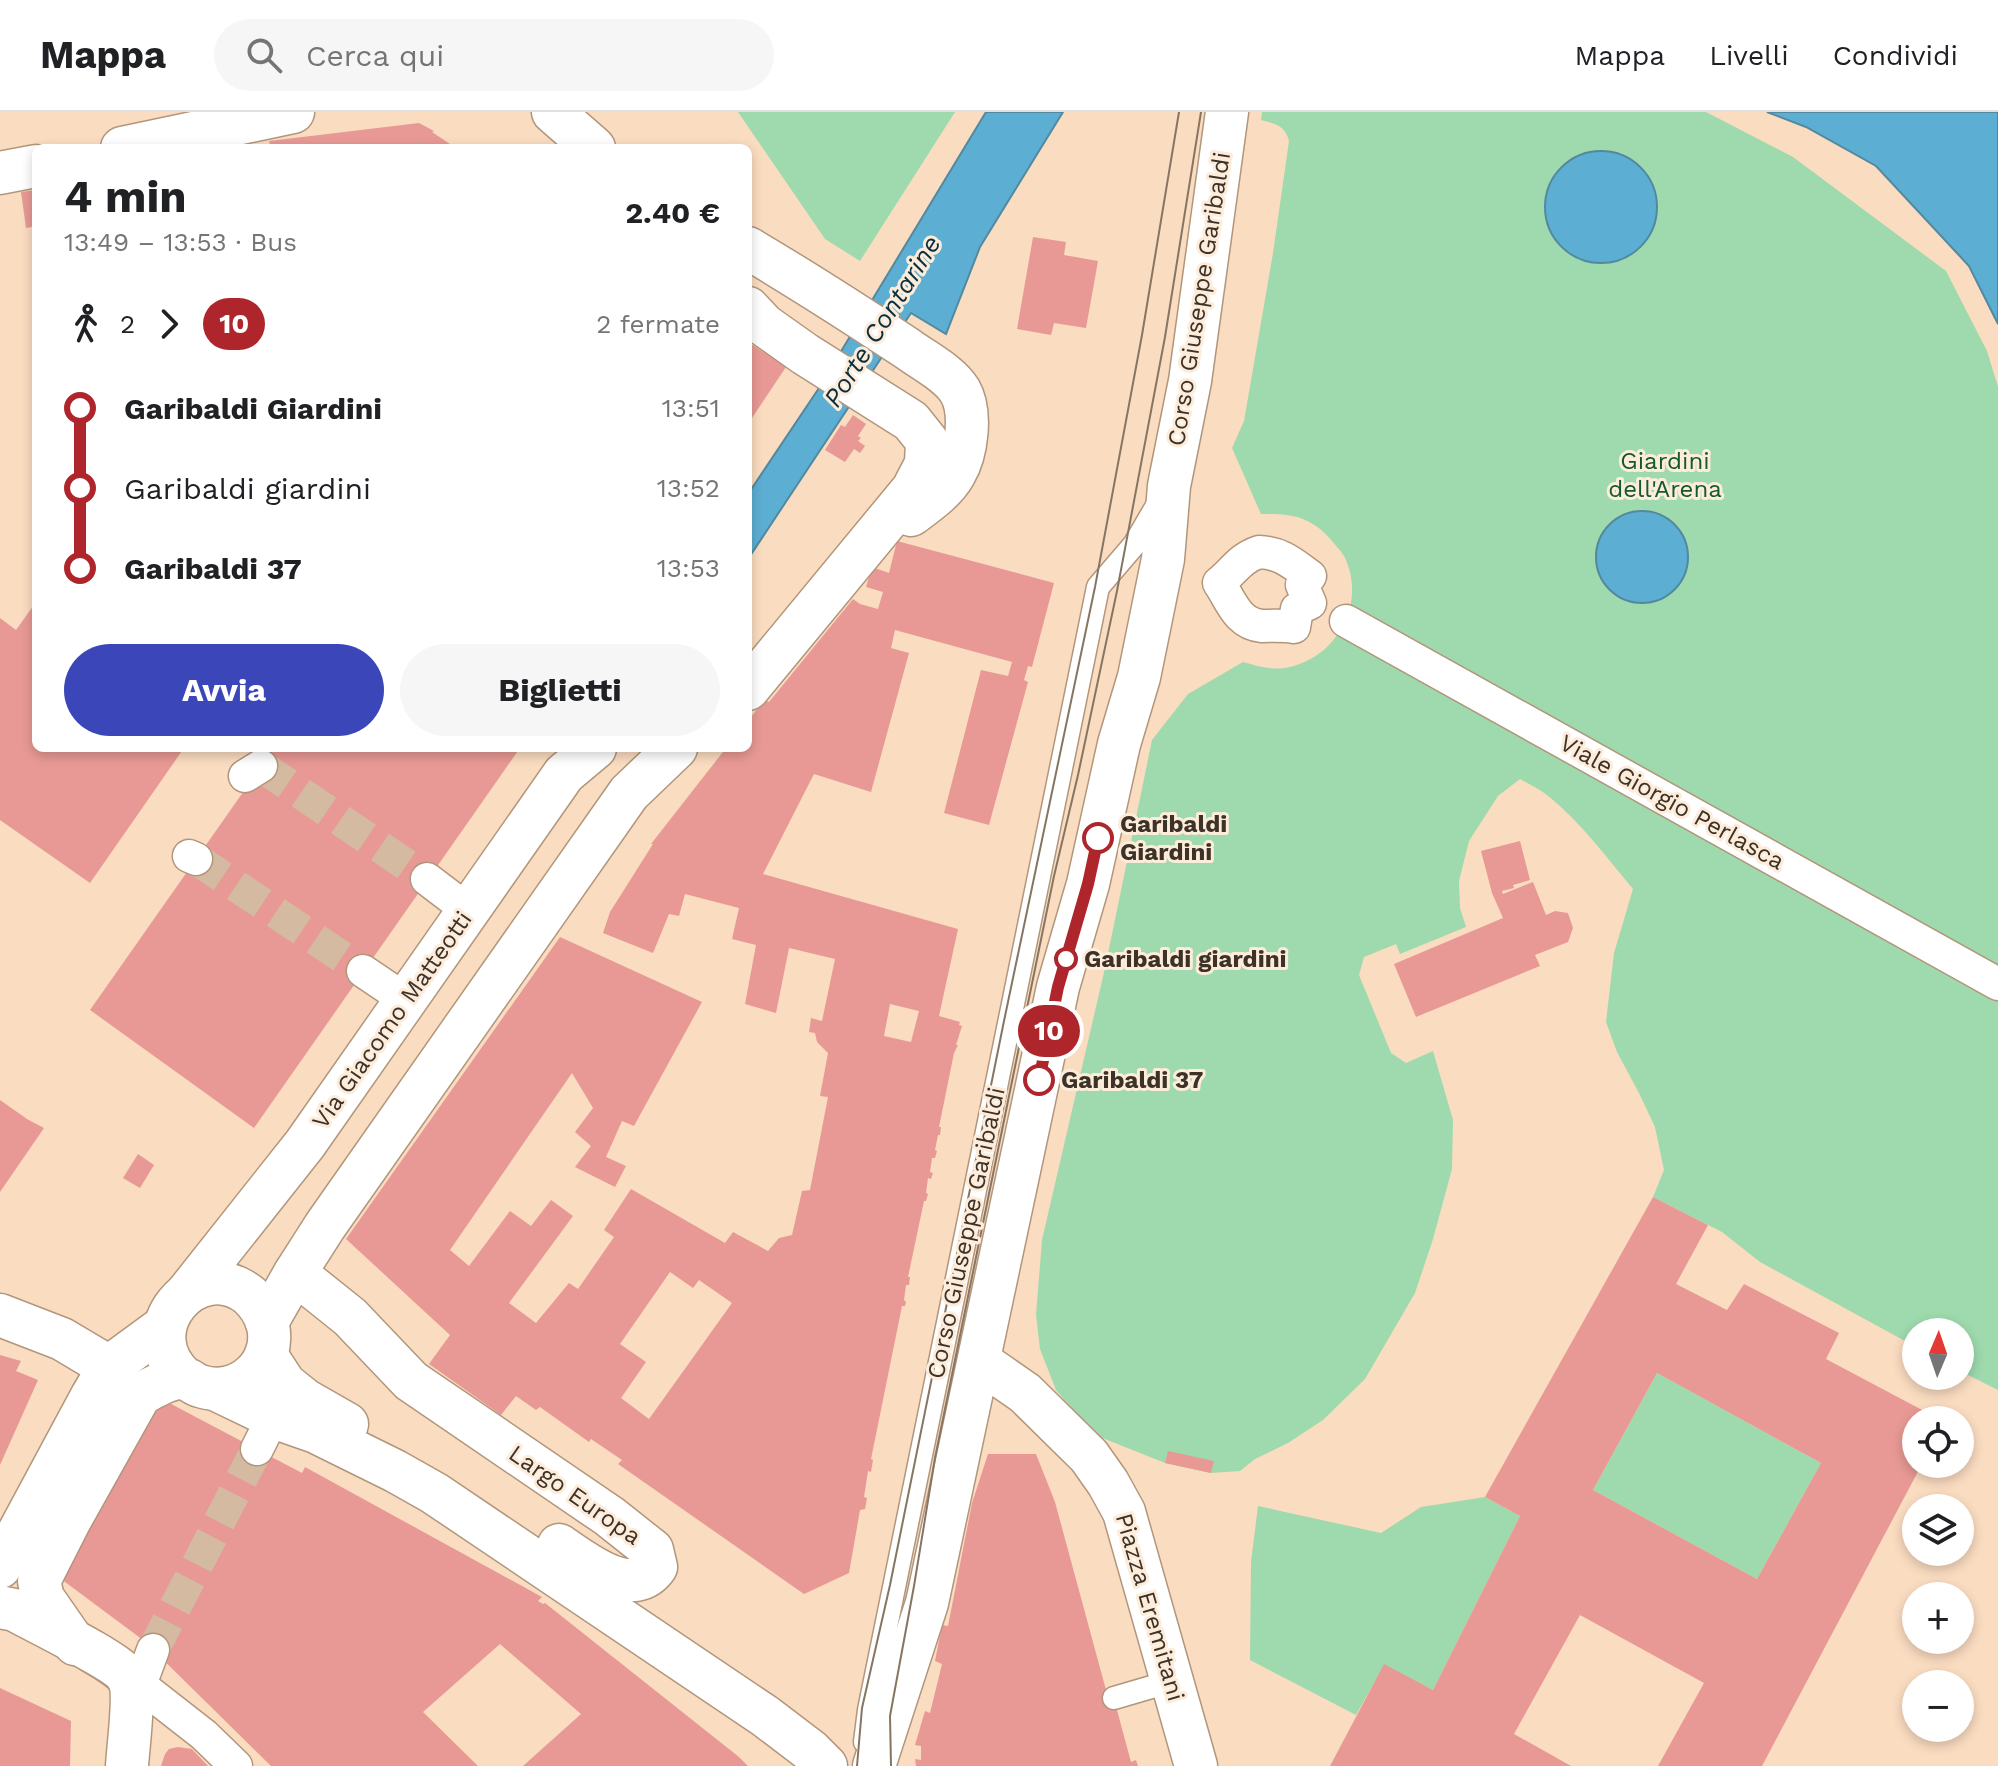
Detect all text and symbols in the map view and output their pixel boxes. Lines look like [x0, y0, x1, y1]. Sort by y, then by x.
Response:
search box [214, 19, 774, 91]
text: Mappa [40, 33, 166, 77]
icon: search [242, 33, 286, 77]
text: Cerca qui [306, 38, 444, 73]
text: Mappa [1575, 39, 1665, 72]
text: Livelli [1709, 39, 1789, 72]
text: Condividi [1833, 39, 1958, 72]
street label: Corso Giuseppe Garibaldi [1162, 150, 1236, 448]
text: 4 min [64, 171, 187, 223]
text: 2.40 € [625, 195, 720, 230]
text: 13:49 – 13:53 · Bus [64, 227, 297, 257]
water label: Porte Contarine [817, 230, 947, 412]
icon: walk [64, 302, 108, 346]
icon: forward [147, 302, 191, 346]
text: 10 [219, 307, 249, 340]
text: 2 [120, 309, 135, 339]
text: 2 fermate [596, 309, 720, 339]
text: Garibaldi Giardini [124, 391, 382, 426]
text: 13:51 [662, 393, 720, 423]
park label: Giardini dell'Arena [1608, 447, 1722, 503]
text: Garibaldi giardini [124, 471, 371, 506]
text: 13:52 [657, 473, 720, 503]
text: Garibaldi 37 [124, 551, 302, 586]
text: 13:53 [657, 553, 720, 583]
button: Avvia [64, 644, 384, 736]
button: Biglietti [400, 644, 720, 736]
street label: Viale Giorgio Perlasca [1555, 729, 1789, 875]
place label: Garibaldi Giardini [1120, 810, 1227, 866]
marker: Garibaldi Giardini [1083, 823, 1113, 853]
street label: Via Giacomo Matteotti [306, 906, 478, 1134]
place label: Garibaldi giardini [1084, 945, 1287, 973]
marker: Garibaldi giardini [1055, 948, 1077, 970]
line badge: 10 [1013, 1005, 1085, 1057]
text: 10 [1034, 1014, 1064, 1047]
marker: Garibaldi 37 [1024, 1065, 1054, 1095]
place label: Garibaldi 37 [1061, 1066, 1203, 1094]
street label: Corso Giuseppe Garibaldi [921, 1085, 1011, 1381]
north arrow [1902, 1318, 1974, 1390]
map controls [1902, 1318, 1974, 1742]
button: locate [1902, 1406, 1974, 1478]
street label: Largo Europa [504, 1439, 646, 1551]
button: layers [1902, 1494, 1974, 1566]
street label: Piazza Eremitani [1110, 1510, 1190, 1704]
button: + [1902, 1582, 1974, 1654]
button: − [1902, 1670, 1974, 1742]

